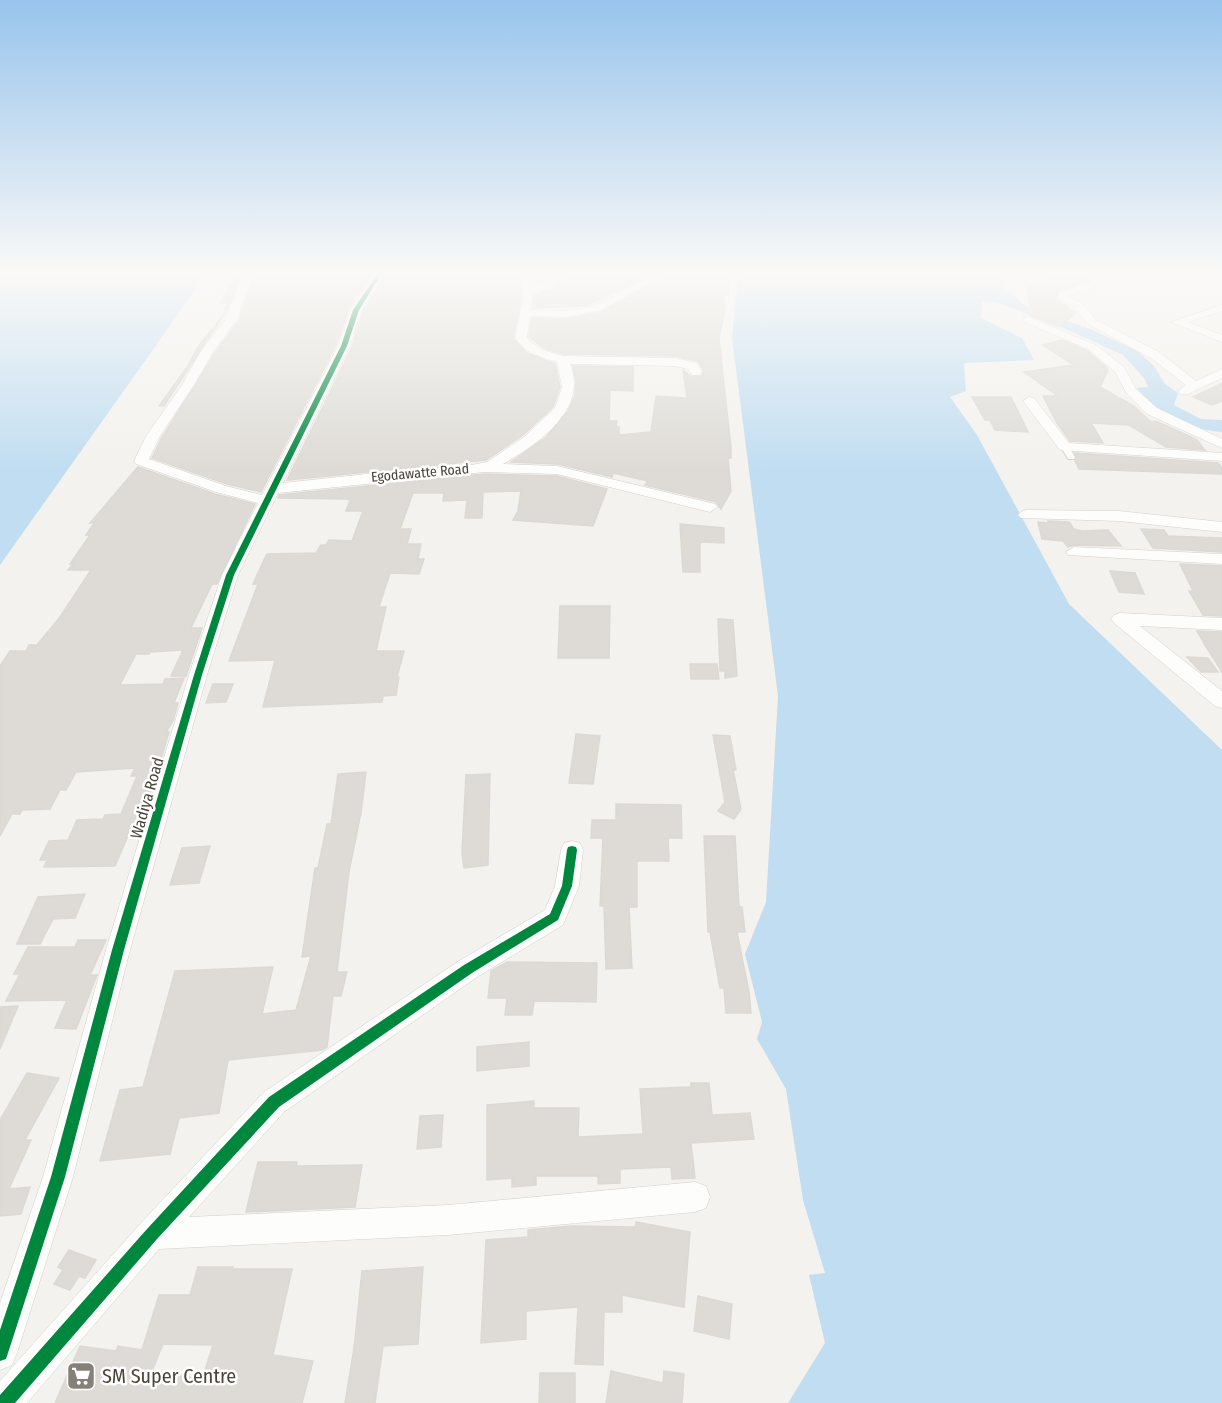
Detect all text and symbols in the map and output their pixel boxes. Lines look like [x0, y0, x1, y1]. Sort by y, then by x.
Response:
street label: Egodawatte Road [370, 460, 470, 486]
street label: Wadiya Road [126, 755, 168, 841]
supermarket icon: SM Super Centre [65, 1360, 97, 1392]
place label: SM Super Centre [102, 1364, 236, 1388]

